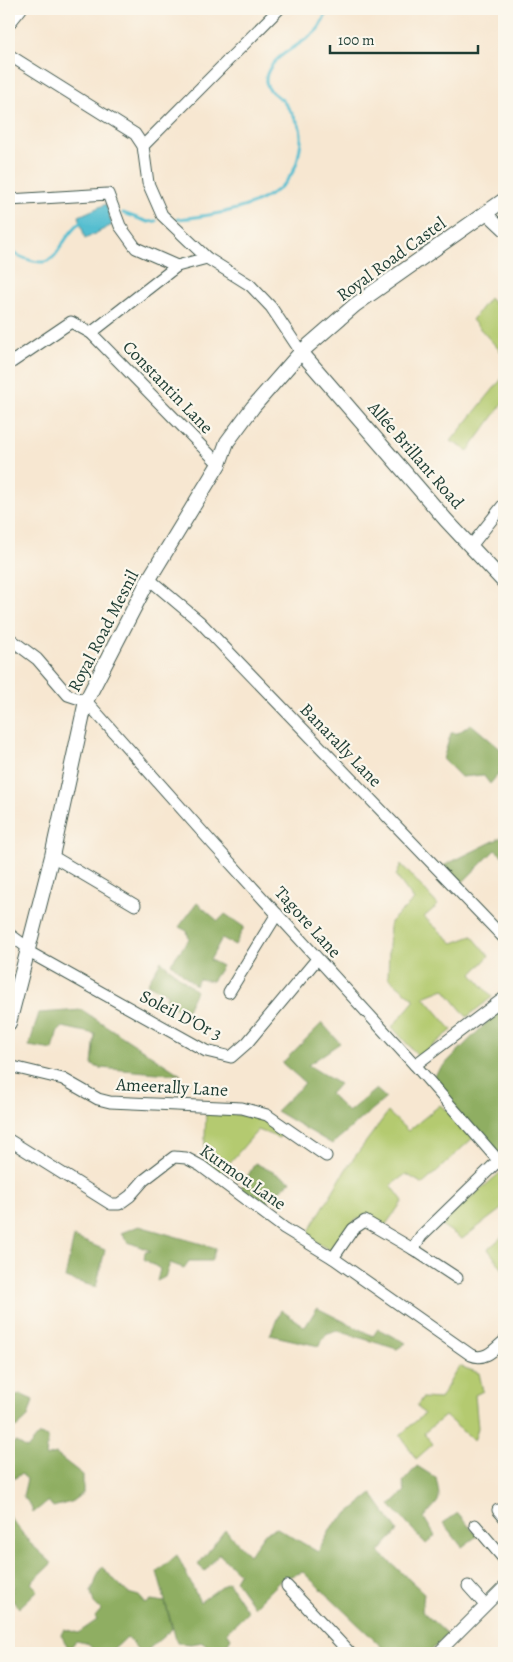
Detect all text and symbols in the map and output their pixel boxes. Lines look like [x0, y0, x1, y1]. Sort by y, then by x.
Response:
scale bar [330, 22, 478, 54]
text: 100 m [338, 30, 375, 50]
street label: Royal Road Castel [332, 211, 451, 307]
street label: Constantin Lane [117, 335, 219, 439]
street label: Allée Brillant Road [362, 395, 470, 514]
street label: Royal Road Mesnil [62, 565, 144, 696]
street label: Banarally Lane [295, 698, 387, 792]
street label: Tagore Lane [269, 881, 347, 963]
street label: Soleil D'Or 3 [136, 984, 226, 1046]
street label: Ameerally Lane [114, 1072, 229, 1102]
street label: Kurmou Lane [195, 1138, 291, 1216]

